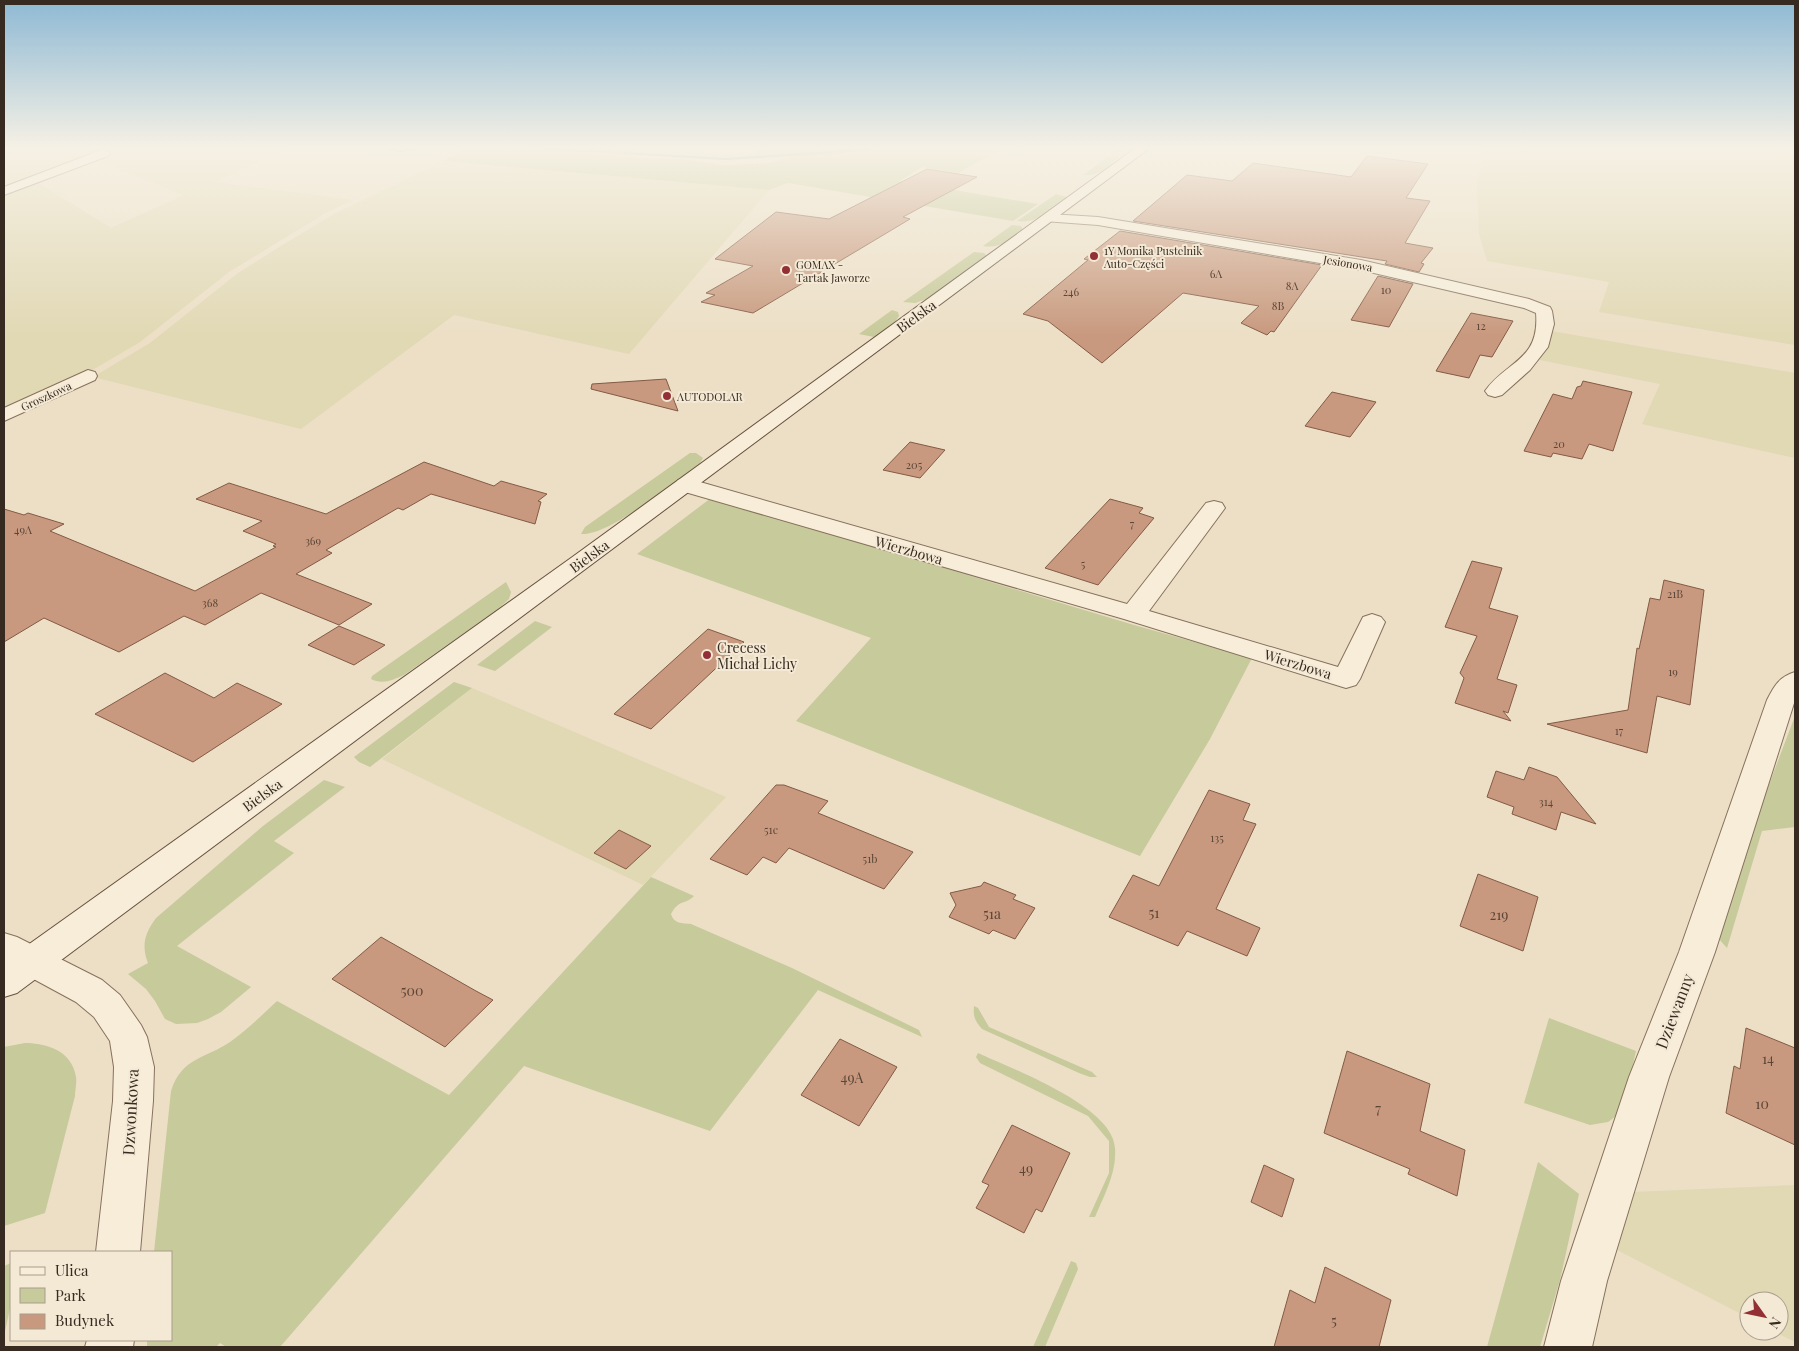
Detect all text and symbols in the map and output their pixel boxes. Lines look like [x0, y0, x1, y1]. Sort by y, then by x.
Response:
place label: 1Y Monika Pustelnik Auto-Części [1103, 243, 1202, 271]
marker: 1Y Monika Pustelnik Auto-Części [1088, 250, 1100, 262]
street label: Jesionowa [1321, 251, 1374, 275]
place label: GOMAX - Tartak Jaworze [796, 257, 870, 285]
marker: GOMAX - Tartak Jaworze [780, 264, 792, 276]
house number: 6A [1210, 266, 1222, 281]
house number: 8A [1286, 278, 1298, 293]
house number: 10 [1381, 282, 1392, 297]
house number: 246 [1063, 284, 1080, 299]
street label: Bielska [892, 295, 940, 337]
house number: 8B [1272, 298, 1284, 313]
house number: 12 [1476, 318, 1486, 333]
street label: Groszkowa [18, 378, 74, 414]
place label: AUTODOLAR [676, 389, 744, 404]
marker: AUTODOLAR [661, 390, 673, 402]
house number: 20 [1553, 436, 1565, 451]
house number: 205 [906, 457, 923, 472]
house number: 7 [1130, 516, 1135, 531]
house number: 49A [14, 522, 32, 537]
street label: Wierzbowa [872, 531, 945, 569]
house number: 369 [305, 533, 322, 548]
street label: Bielska [565, 535, 613, 577]
house number: 5 [1081, 556, 1086, 571]
house number: 21B [1667, 586, 1683, 601]
house number: 368 [202, 595, 218, 610]
place label: Crecess Michał Lichy [717, 638, 797, 673]
street label: Wierzbowa [1261, 644, 1334, 683]
marker: Crecess Michał Lichy [701, 649, 713, 661]
house number: 19 [1668, 664, 1678, 679]
house number: 17 [1615, 723, 1624, 738]
street label: Bielska [238, 774, 286, 816]
house number: 314 [1539, 794, 1554, 809]
house number: 51c [764, 822, 778, 837]
house number: 135 [1210, 830, 1224, 845]
house number: 51b [863, 851, 877, 866]
house number: 51 [1149, 903, 1160, 922]
house number: 51a [983, 904, 1001, 923]
house number: 219 [1489, 905, 1509, 924]
street label: Dziewanny [1650, 970, 1698, 1052]
house number: 500 [401, 981, 423, 1000]
house number: 14 [1762, 1049, 1774, 1068]
street label: Dzwonkowa [117, 1068, 143, 1156]
house number: 49A [841, 1068, 864, 1087]
house number: 10 [1755, 1094, 1769, 1113]
house number: 7 [1375, 1099, 1381, 1118]
house number: 49 [1019, 1159, 1033, 1178]
legend [10, 1251, 172, 1341]
text: Ulica [55, 1260, 89, 1280]
text: Park [55, 1285, 87, 1305]
north arrow [1739, 1291, 1789, 1341]
text: Budynek [55, 1310, 115, 1330]
house number: 5 [1331, 1311, 1337, 1330]
text: N [1765, 1314, 1786, 1333]

